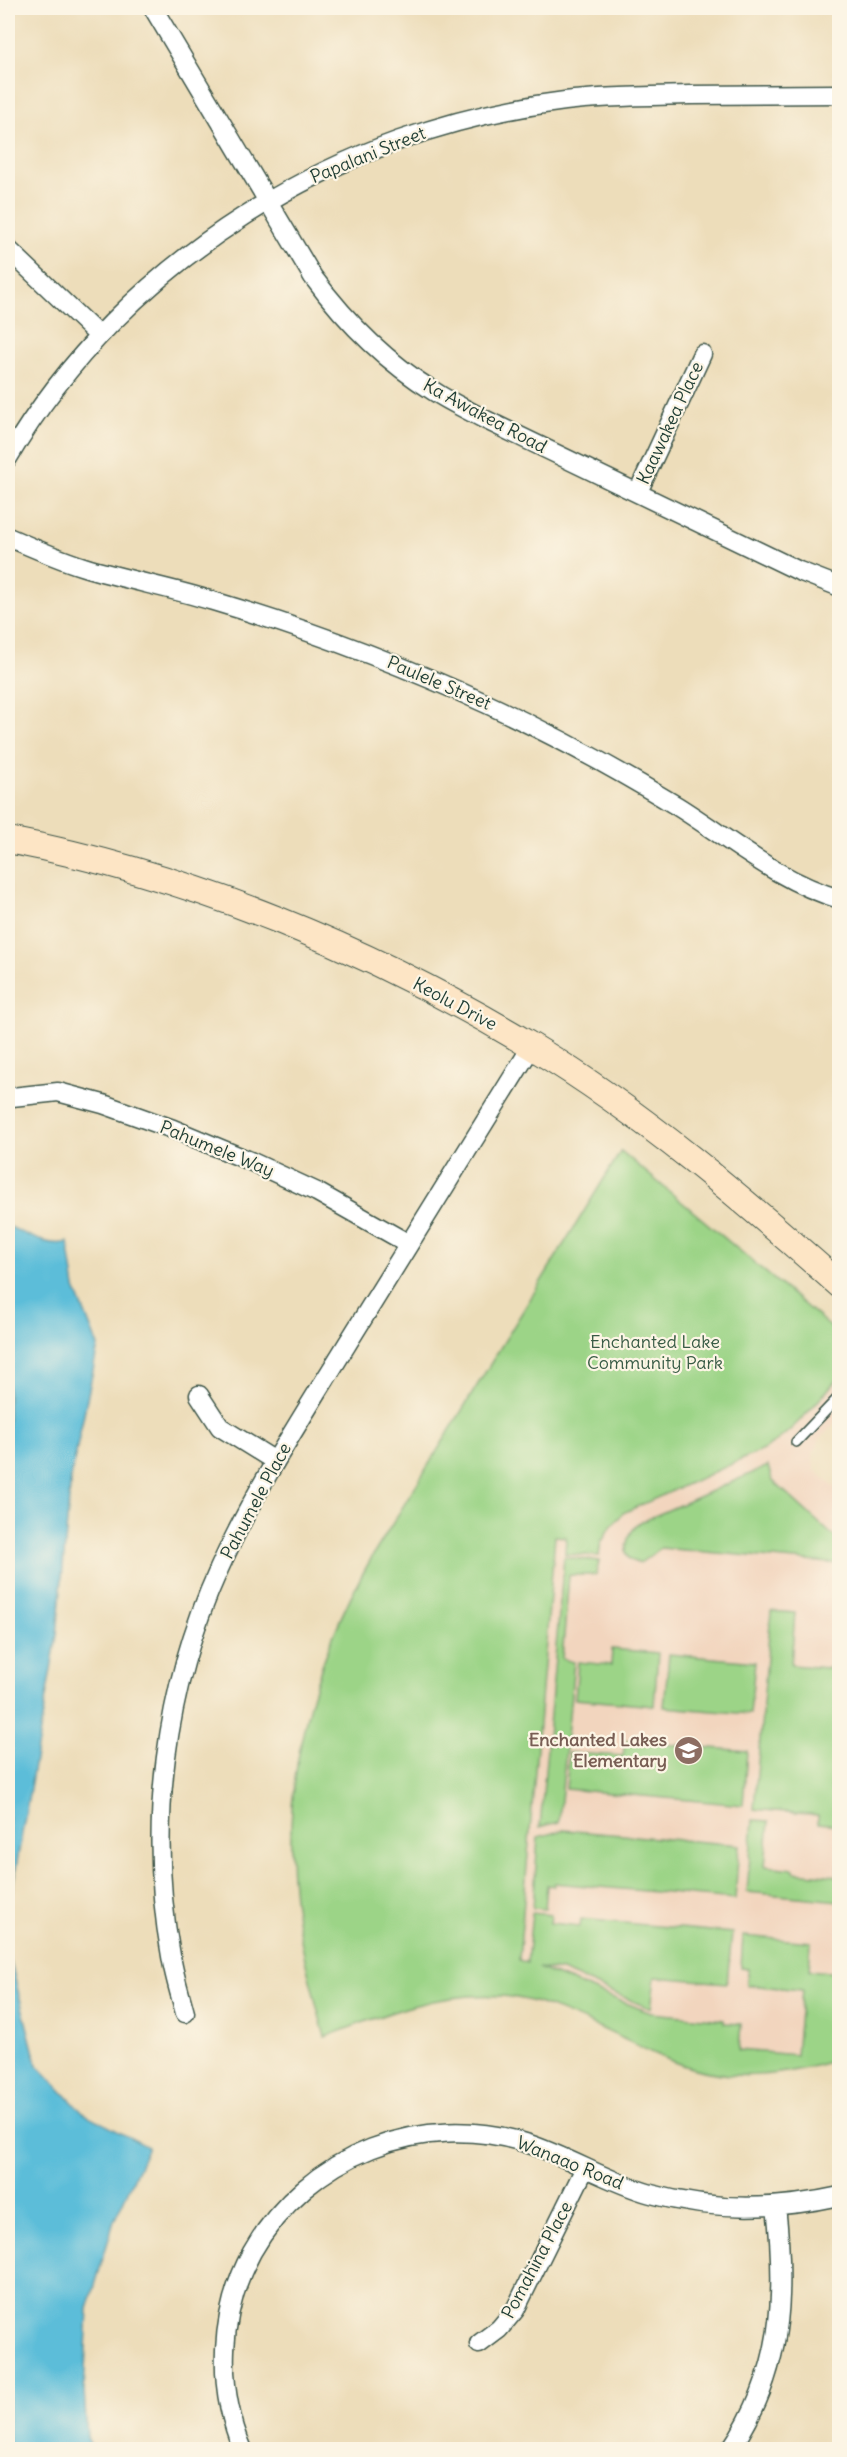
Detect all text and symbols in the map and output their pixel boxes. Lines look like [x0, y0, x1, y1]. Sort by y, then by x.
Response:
street label: Papalani Street [307, 121, 429, 188]
street label: Kaawakea Place [631, 358, 708, 488]
street label: Ka Awakea Road [419, 373, 552, 458]
street label: Paulele Street [384, 650, 495, 715]
street label: Keolu Drive [409, 972, 501, 1035]
street label: Pahumele Way [157, 1115, 278, 1182]
park label: Enchanted Lake Community Park [587, 1330, 723, 1374]
street label: Pahumele Place [215, 1439, 296, 1563]
place label: Enchanted Lakes Elementary [529, 1728, 667, 1772]
school or university icon: Enchanted Lakes Elementary [672, 1734, 704, 1766]
street label: Wanaao Road [513, 2131, 627, 2195]
street label: Pomahina Place [496, 2197, 577, 2322]

